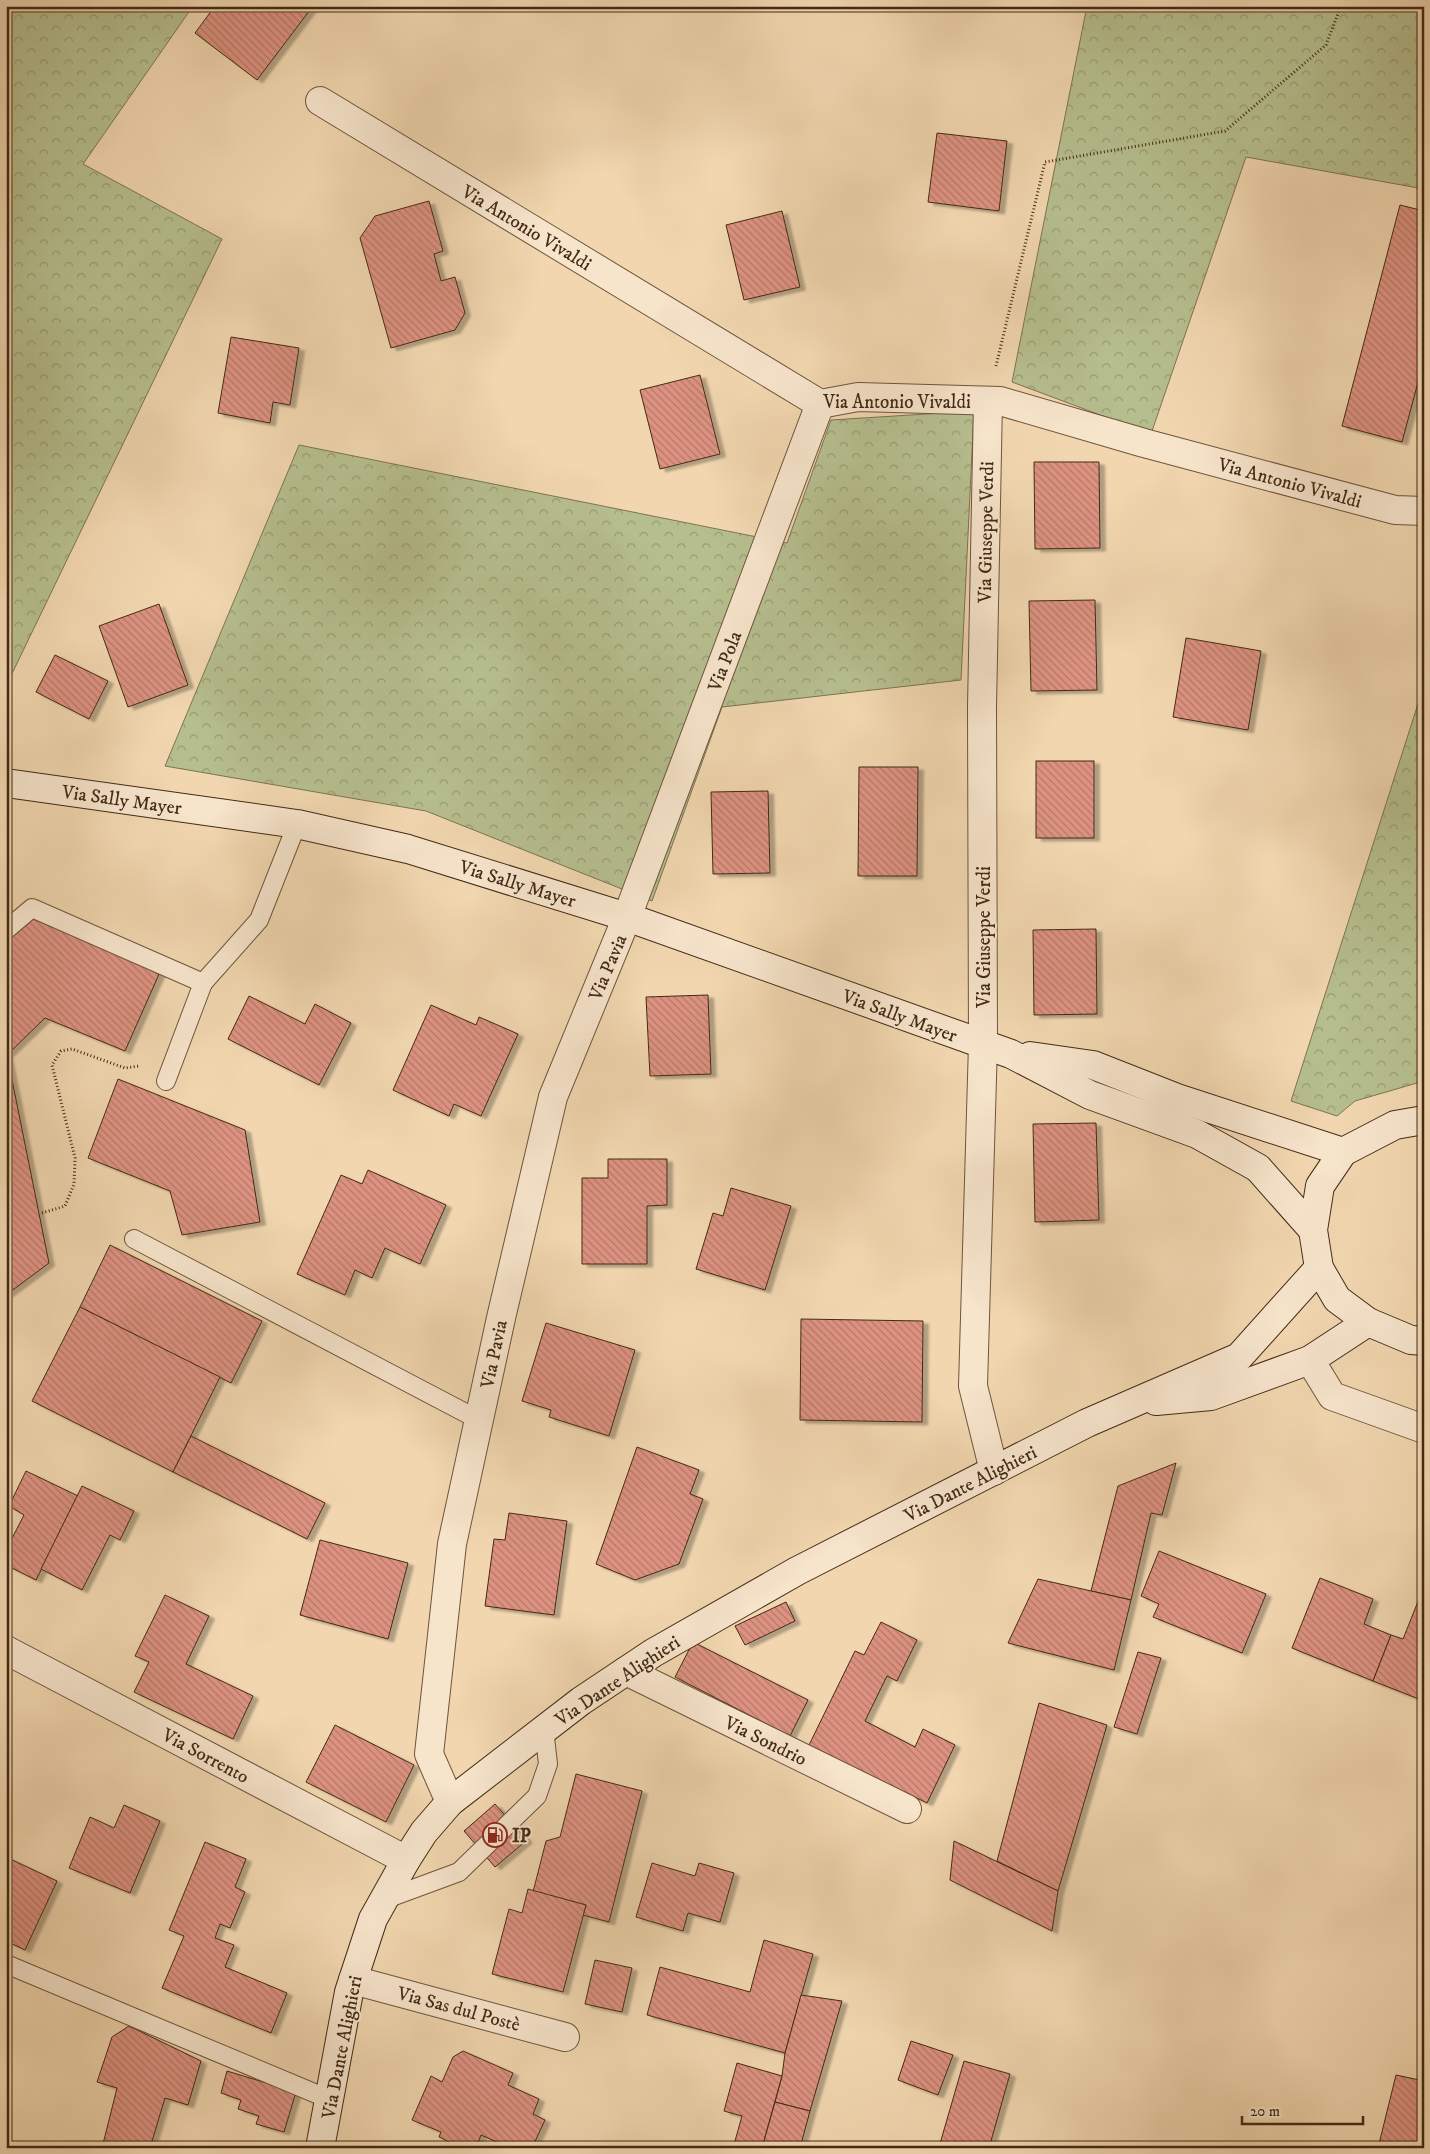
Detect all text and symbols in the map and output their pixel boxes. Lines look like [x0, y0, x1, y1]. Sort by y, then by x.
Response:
street label: Via Antonio Vivaldi [456, 180, 596, 276]
street label: Via Antonio Vivaldi [822, 391, 971, 414]
street label: Via Antonio Vivaldi [1214, 453, 1364, 514]
street label: Via Giuseppe Verdi [974, 461, 999, 604]
street label: Via Pola [703, 628, 747, 696]
street label: Via Sally Mayer [60, 781, 183, 820]
street label: Via Sally Mayer [456, 856, 579, 913]
street label: Via Giuseppe Verdi [973, 866, 996, 1009]
street label: Via Pavia [584, 931, 633, 1005]
street label: Via Sally Mayer [838, 985, 960, 1048]
street label: Via Pavia [476, 1318, 513, 1392]
street label: Via Dante Alighieri [900, 1441, 1041, 1528]
street label: Via Dante Alighieri [550, 1631, 685, 1732]
street label: Via Sondrio [720, 1711, 810, 1771]
street label: Via Sorrento [157, 1723, 253, 1789]
fuel station icon: IP [482, 1822, 508, 1848]
place label: IP [512, 1825, 531, 1848]
street label: Via Dante Alighieri [317, 1974, 368, 2122]
street label: Via Sas dul Postè [394, 1982, 523, 2037]
scale bar [1242, 2094, 1364, 2126]
text: 20 m [1250, 2102, 1280, 2121]

